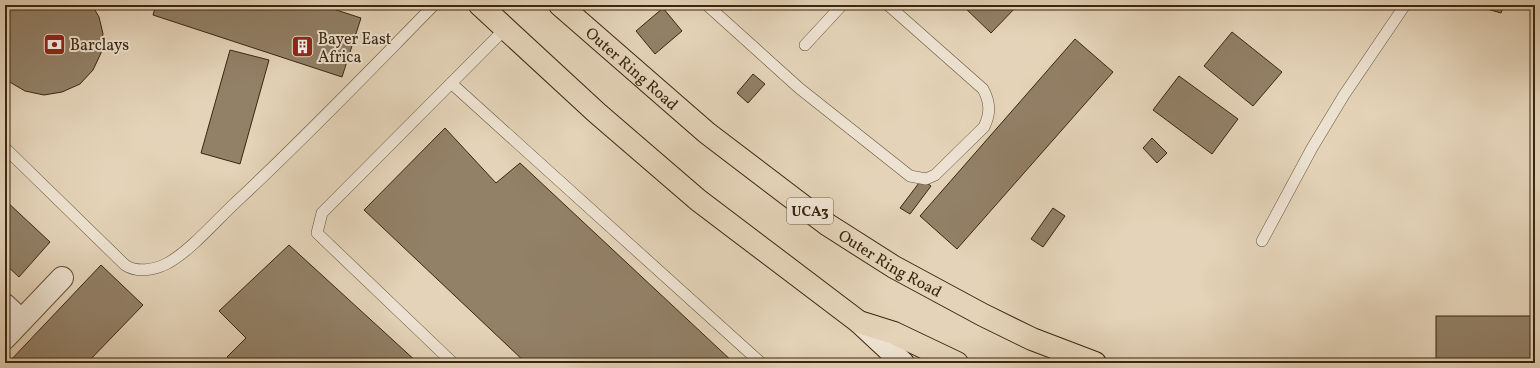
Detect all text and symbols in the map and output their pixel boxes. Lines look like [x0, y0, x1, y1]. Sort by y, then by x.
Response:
street label: Outer Ring Road [580, 23, 682, 116]
place label: Bayer East Africa [318, 29, 392, 69]
bank icon: Barclays [41, 31, 67, 57]
building icon: Bayer East Africa [289, 34, 315, 60]
place label: Barclays [70, 35, 129, 57]
road number: UCA3 [787, 198, 833, 224]
street label: Outer Ring Road [833, 225, 945, 304]

